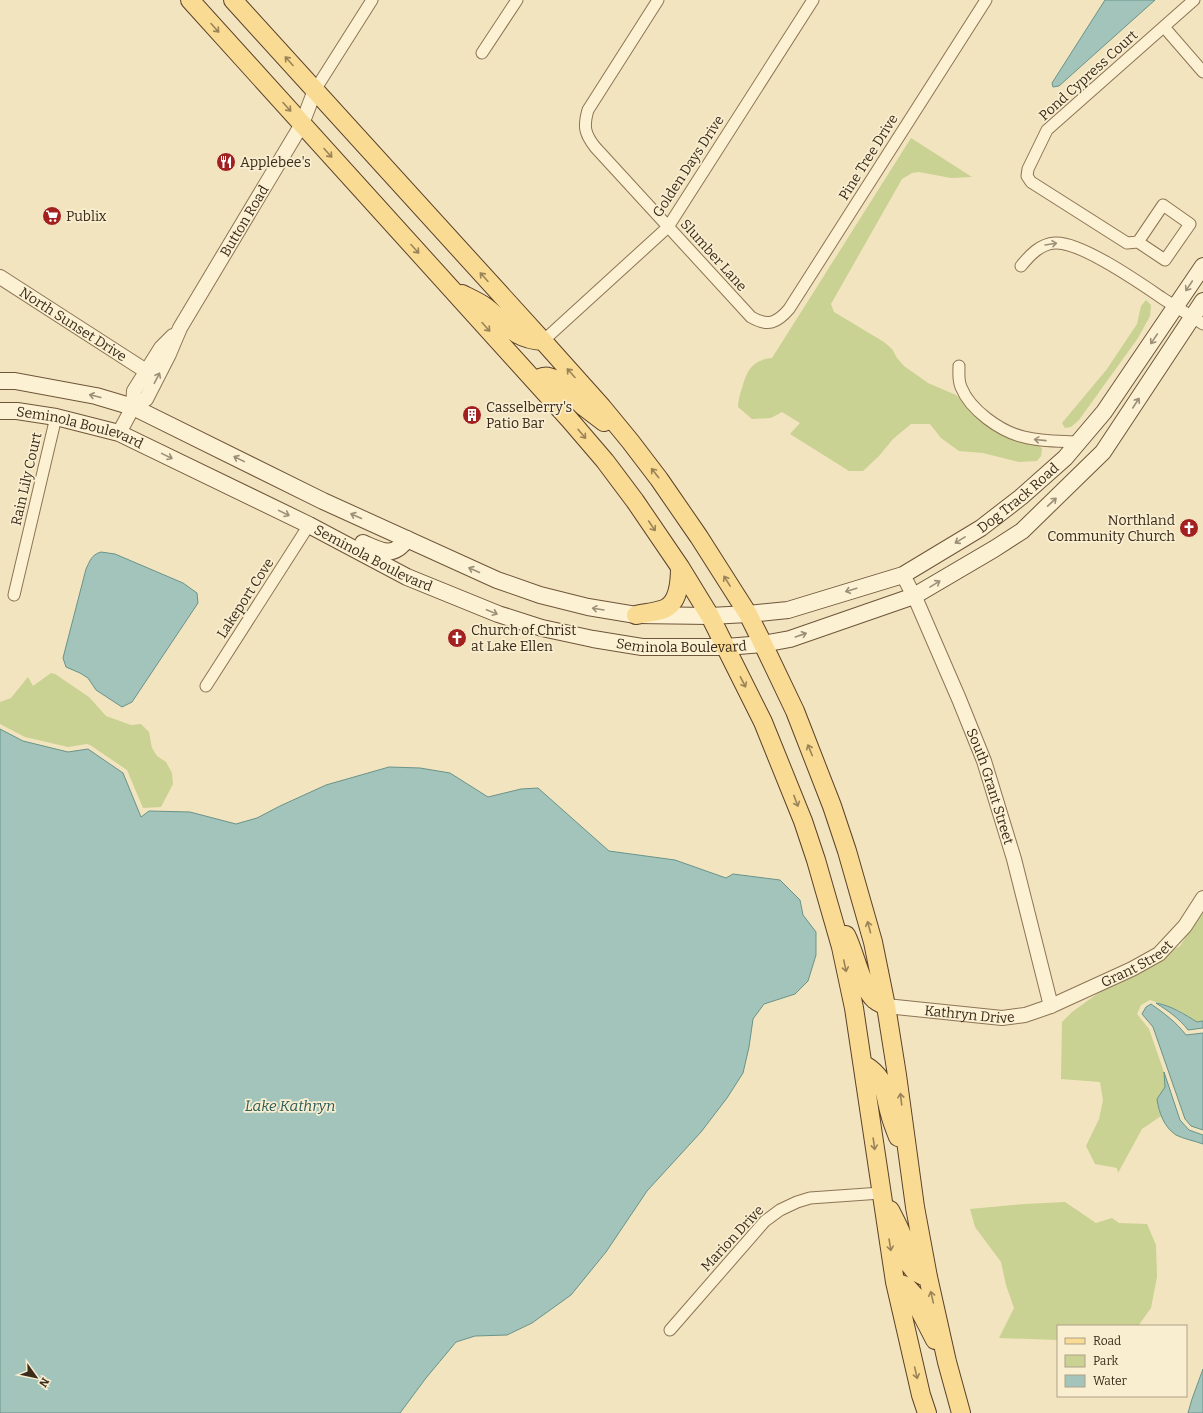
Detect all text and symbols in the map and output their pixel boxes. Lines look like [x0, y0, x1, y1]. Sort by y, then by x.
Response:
one-way arrow [211, 23, 220, 33]
street label: Pond Cypress Court [1036, 27, 1141, 124]
one-way arrow [284, 56, 293, 66]
one-way arrow [283, 102, 292, 112]
street label: Pine Tree Drive [835, 111, 902, 203]
street label: Golden Days Drive [649, 112, 728, 220]
one-way arrow [324, 147, 333, 158]
restaurant icon: Applebee's [215, 151, 237, 173]
place label: Applebee's [240, 154, 311, 171]
street label: Button Road [217, 182, 272, 260]
supermarket icon: Publix [41, 205, 63, 227]
place label: Publix [66, 208, 107, 225]
street label: Slumber Lane [677, 216, 750, 295]
one-way arrow [1044, 240, 1057, 248]
one-way arrow [411, 244, 420, 254]
one-way arrow [480, 272, 489, 282]
one-way arrow [1185, 280, 1193, 291]
street label: North Sunset Drive [16, 284, 130, 365]
one-way arrow [481, 322, 491, 332]
one-way arrow [1150, 333, 1158, 344]
one-way arrow [567, 368, 576, 378]
one-way arrow [153, 372, 161, 384]
one-way arrow [89, 392, 102, 399]
one-way arrow [1131, 397, 1140, 408]
place label: Casselberry's Patio Bar [486, 399, 572, 432]
street label: Seminola Boulevard [15, 403, 146, 452]
building icon: Casselberry's Patio Bar [461, 404, 483, 426]
one-way arrow [578, 429, 587, 440]
street label: Rain Lily Court [8, 431, 45, 527]
one-way arrow [1034, 436, 1047, 443]
one-way arrow [161, 453, 173, 460]
one-way arrow [233, 455, 245, 463]
street label: Dog Track Road [974, 460, 1062, 537]
one-way arrow [650, 468, 659, 479]
one-way arrow [1047, 497, 1057, 506]
one-way arrow [277, 510, 289, 517]
one-way arrow [350, 512, 362, 519]
place label: Northland Community Church [1047, 512, 1175, 545]
church icon: Northland Community Church [1178, 517, 1200, 539]
one-way arrow [648, 520, 656, 531]
street label: Seminola Boulevard [311, 521, 435, 595]
one-way arrow [954, 537, 966, 545]
street label: Lakeport Cove [213, 555, 278, 641]
one-way arrow [469, 566, 481, 573]
one-way arrow [723, 576, 731, 587]
one-way arrow [929, 580, 940, 588]
one-way arrow [845, 587, 858, 594]
one-way arrow [592, 605, 605, 613]
one-way arrow [485, 608, 497, 616]
place label: Church of Christ at Lake Ellen [471, 622, 576, 655]
church icon: Church of Christ at Lake Ellen [446, 627, 468, 649]
one-way arrow [795, 631, 807, 639]
street label: Seminola Boulevard [615, 635, 747, 656]
one-way arrow [740, 676, 747, 688]
street label: South Grant Street [963, 726, 1017, 847]
one-way arrow [806, 745, 814, 757]
one-way arrow [792, 795, 800, 807]
one-way arrow [864, 920, 872, 933]
street label: Grant Street [1098, 937, 1176, 991]
one-way arrow [841, 959, 849, 972]
street label: Kathryn Drive [924, 1002, 1016, 1027]
one-way arrow [897, 1093, 904, 1106]
water label: Lake Kathryn [245, 1097, 335, 1115]
one-way arrow [870, 1137, 878, 1150]
street label: Marion Drive [697, 1202, 767, 1275]
one-way arrow [886, 1238, 894, 1251]
one-way arrow [928, 1290, 935, 1303]
legend [1057, 1325, 1187, 1397]
text: Road [1093, 1334, 1121, 1348]
text: Park [1093, 1354, 1119, 1368]
north arrow [16, 1357, 56, 1397]
one-way arrow [913, 1366, 920, 1379]
text: Water [1093, 1374, 1128, 1388]
text: N [36, 1375, 52, 1390]

